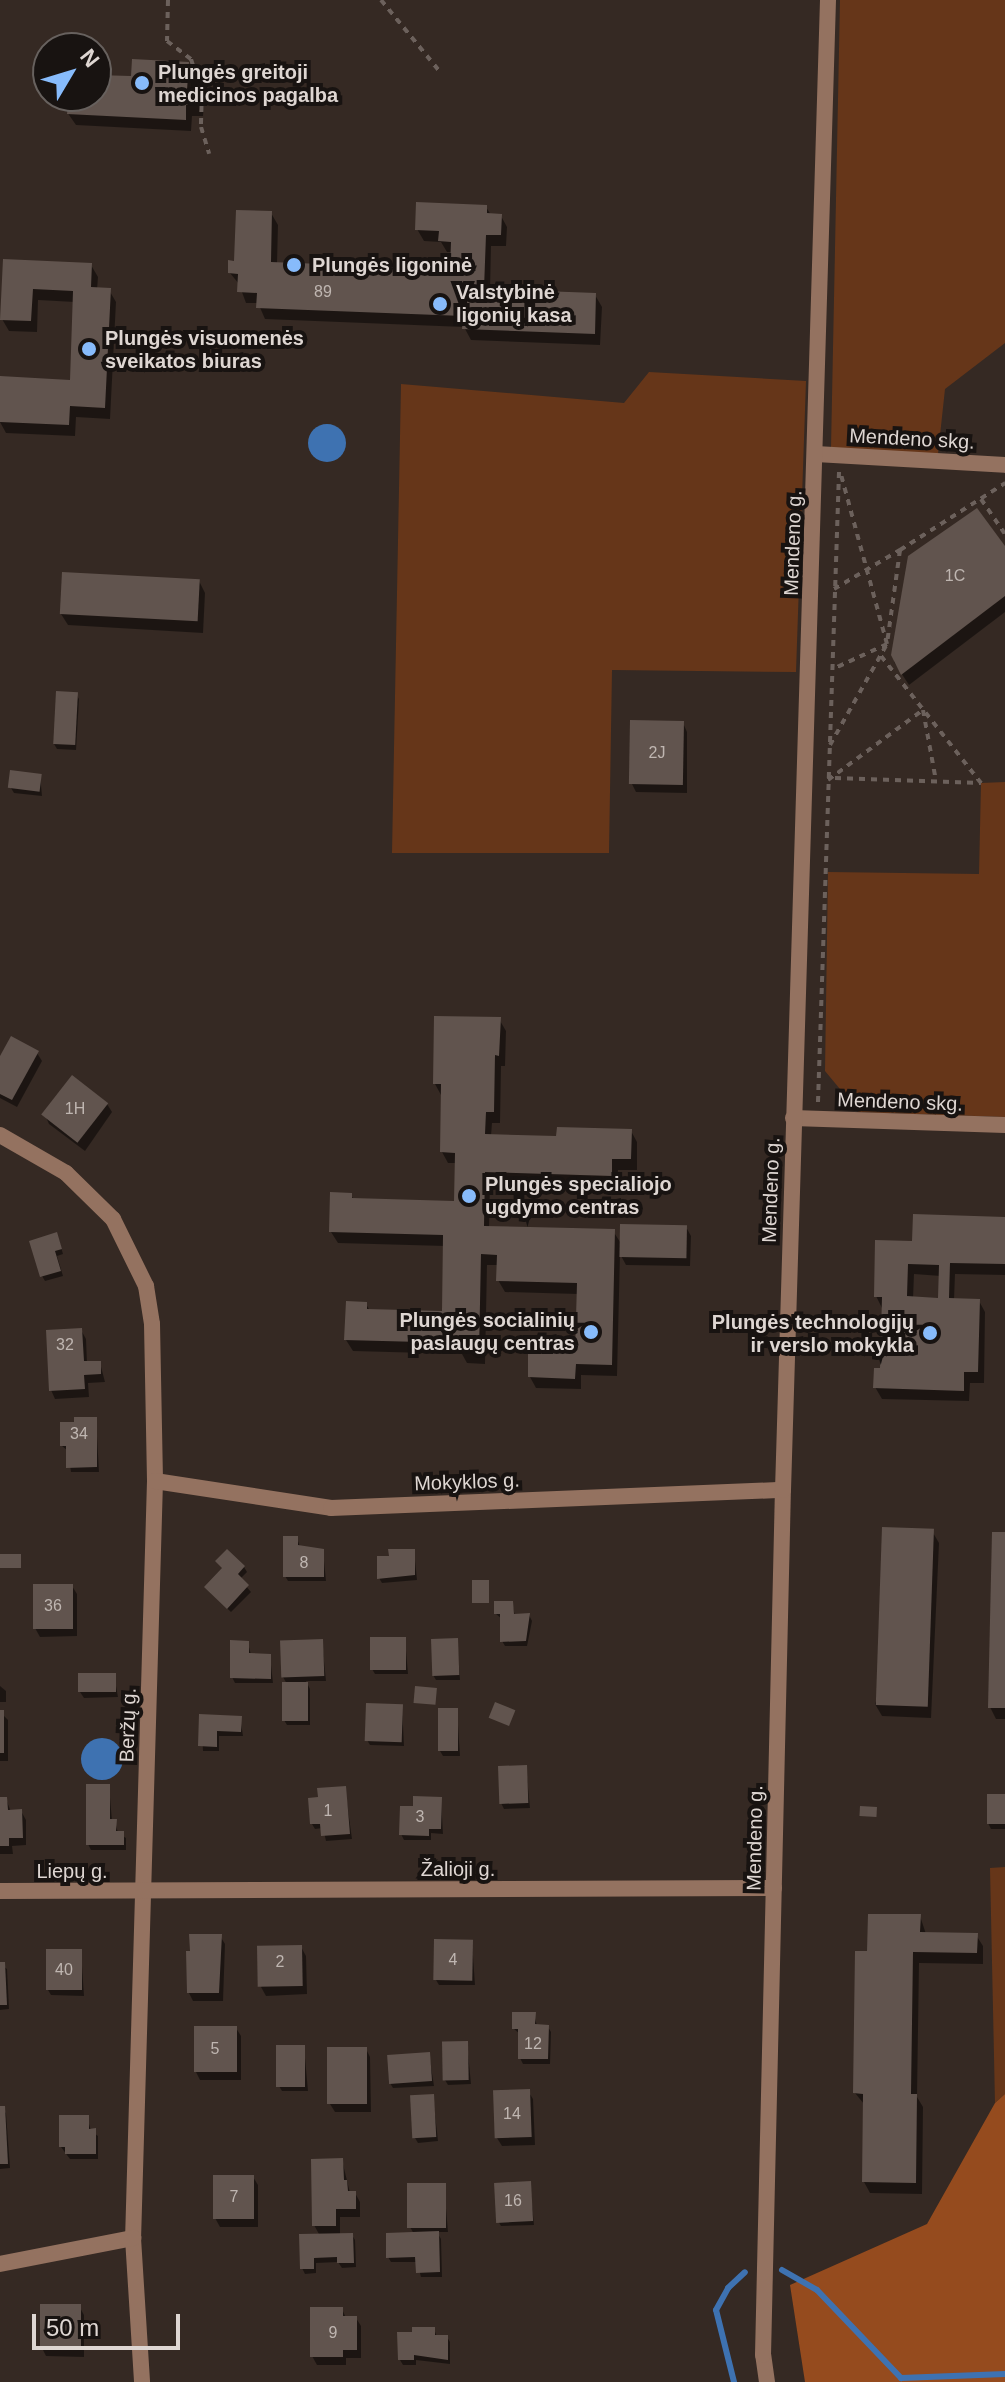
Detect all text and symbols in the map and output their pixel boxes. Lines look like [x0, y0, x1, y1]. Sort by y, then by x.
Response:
north arrow [32, 32, 112, 112]
text: N [75, 44, 104, 72]
place label: Plungės greitoji medicinos pagalba [158, 60, 338, 107]
marker: Plungės greitoji medicinos pagalba [133, 74, 151, 92]
place label: Plungės ligoninė [312, 253, 472, 277]
marker: Plungės ligoninė [283, 254, 305, 276]
place label: Valstybinė ligonių kasa [456, 280, 572, 327]
house number: 89 [314, 282, 332, 302]
marker: Valstybinė ligonių kasa [431, 295, 449, 313]
place label: Plungės visuomenės sveikatos biuras [105, 326, 304, 373]
marker: Plungės visuomenės sveikatos biuras [80, 340, 98, 358]
street label: Mendeno skg. [849, 424, 975, 454]
street label: Mendeno g. [779, 490, 807, 596]
house number: 1C [945, 566, 965, 586]
house number: 2J [649, 743, 665, 763]
street label: Mendeno skg. [837, 1088, 963, 1116]
house number: 1H [65, 1099, 85, 1119]
street label: Mendeno g. [757, 1137, 785, 1243]
place label: Plungės specialiojo ugdymo centras [485, 1172, 672, 1219]
marker: Plungės specialiojo ugdymo centras [460, 1187, 478, 1205]
place label: Plungės socialinių paslaugų centras [399, 1308, 575, 1355]
place label: Plungės technologijų ir verslo mokykla [712, 1310, 914, 1357]
marker: Plungės socialinių paslaugų centras [582, 1323, 600, 1341]
marker: Plungės technologijų ir verslo mokykla [921, 1324, 939, 1342]
house number: 32 [56, 1335, 74, 1355]
house number: 34 [70, 1424, 88, 1444]
street label: Mokyklos g. [414, 1468, 520, 1496]
house number: 8 [300, 1553, 308, 1573]
house number: 36 [44, 1596, 62, 1616]
street label: Beržų g. [115, 1687, 141, 1763]
street label: Mendeno g. [742, 1785, 768, 1891]
house number: 1 [324, 1801, 332, 1821]
house number: 3 [416, 1807, 424, 1827]
street label: Žalioji g. [421, 1857, 495, 1881]
street label: Liepų g. [36, 1859, 108, 1883]
house number: 4 [449, 1950, 457, 1970]
house number: 2 [276, 1952, 284, 1972]
house number: 40 [55, 1960, 73, 1980]
house number: 12 [524, 2034, 542, 2054]
house number: 5 [211, 2039, 219, 2059]
house number: 14 [503, 2104, 521, 2124]
house number: 7 [230, 2187, 238, 2207]
house number: 16 [504, 2191, 522, 2211]
scale bar [36, 2298, 184, 2348]
text: 50 m [46, 2314, 99, 2341]
house number: 9 [329, 2323, 337, 2343]

